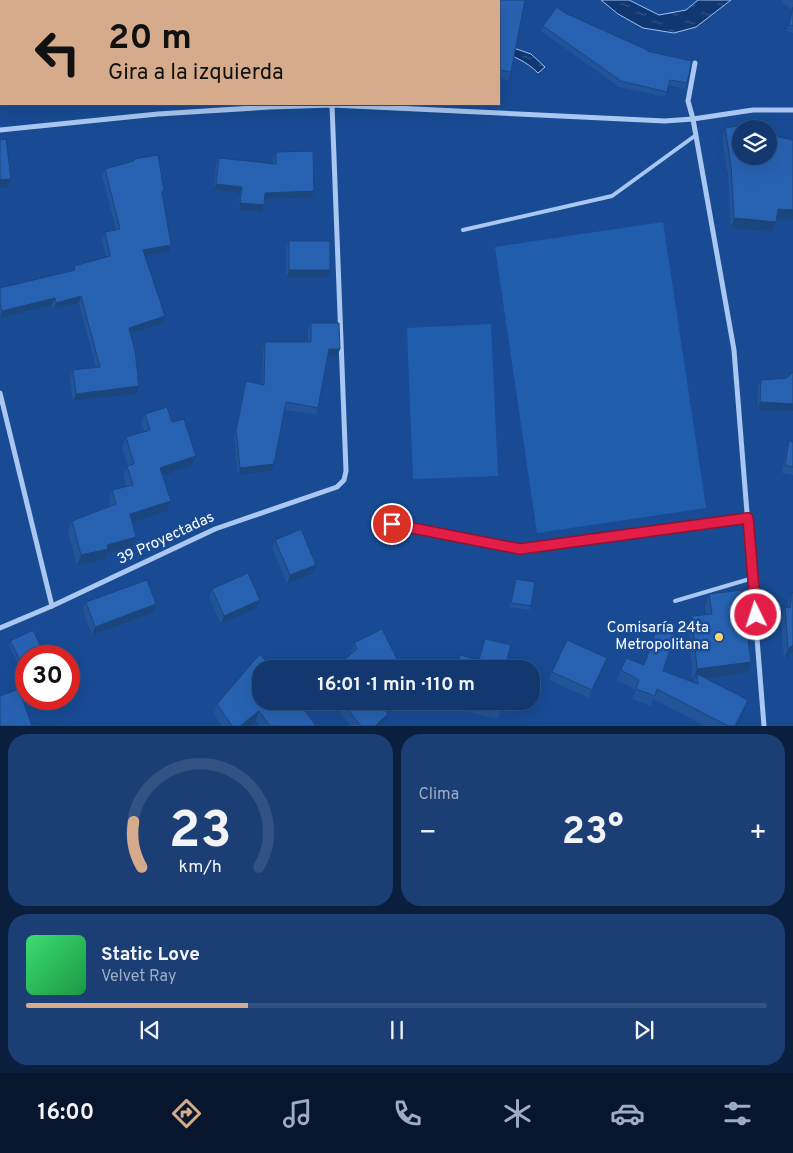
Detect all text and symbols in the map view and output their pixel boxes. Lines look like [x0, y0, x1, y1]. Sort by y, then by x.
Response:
text: 20 m [108, 17, 192, 61]
icon: left [25, 20, 90, 85]
text: Gira a la izquierda [108, 60, 284, 87]
map controls [732, 120, 777, 165]
button: layers [732, 120, 777, 165]
pin [371, 503, 413, 545]
street label: 39 Proyectadas [114, 508, 218, 570]
icon: arrive [378, 510, 406, 538]
position arrow [729, 588, 781, 640]
place label: Comisaría 24ta Metropolitana [607, 619, 709, 655]
marker: Comisaría 24ta Metropolitana [713, 631, 725, 643]
speed limit sign: 30 [15, 645, 80, 710]
text: 16:01 · 1 min · 110 m [317, 673, 475, 697]
text: Clima [419, 785, 459, 805]
text: 23 [169, 800, 232, 866]
text: 23° [562, 809, 624, 858]
text: − [419, 816, 437, 852]
text: + [749, 816, 767, 852]
text: km/h [179, 856, 222, 879]
text: Static Love [101, 943, 200, 967]
text: Velvet Ray [101, 967, 176, 987]
icon: previous [136, 1016, 164, 1044]
icon: pause [383, 1016, 411, 1044]
icon: next [630, 1016, 658, 1044]
icon: directions [169, 1096, 204, 1131]
icon: music [280, 1096, 315, 1131]
icon: phone [390, 1096, 425, 1131]
icon: climate [500, 1096, 535, 1131]
icon: car [610, 1096, 645, 1131]
icon: filters [720, 1096, 755, 1131]
text: 16:00 [38, 1100, 94, 1127]

